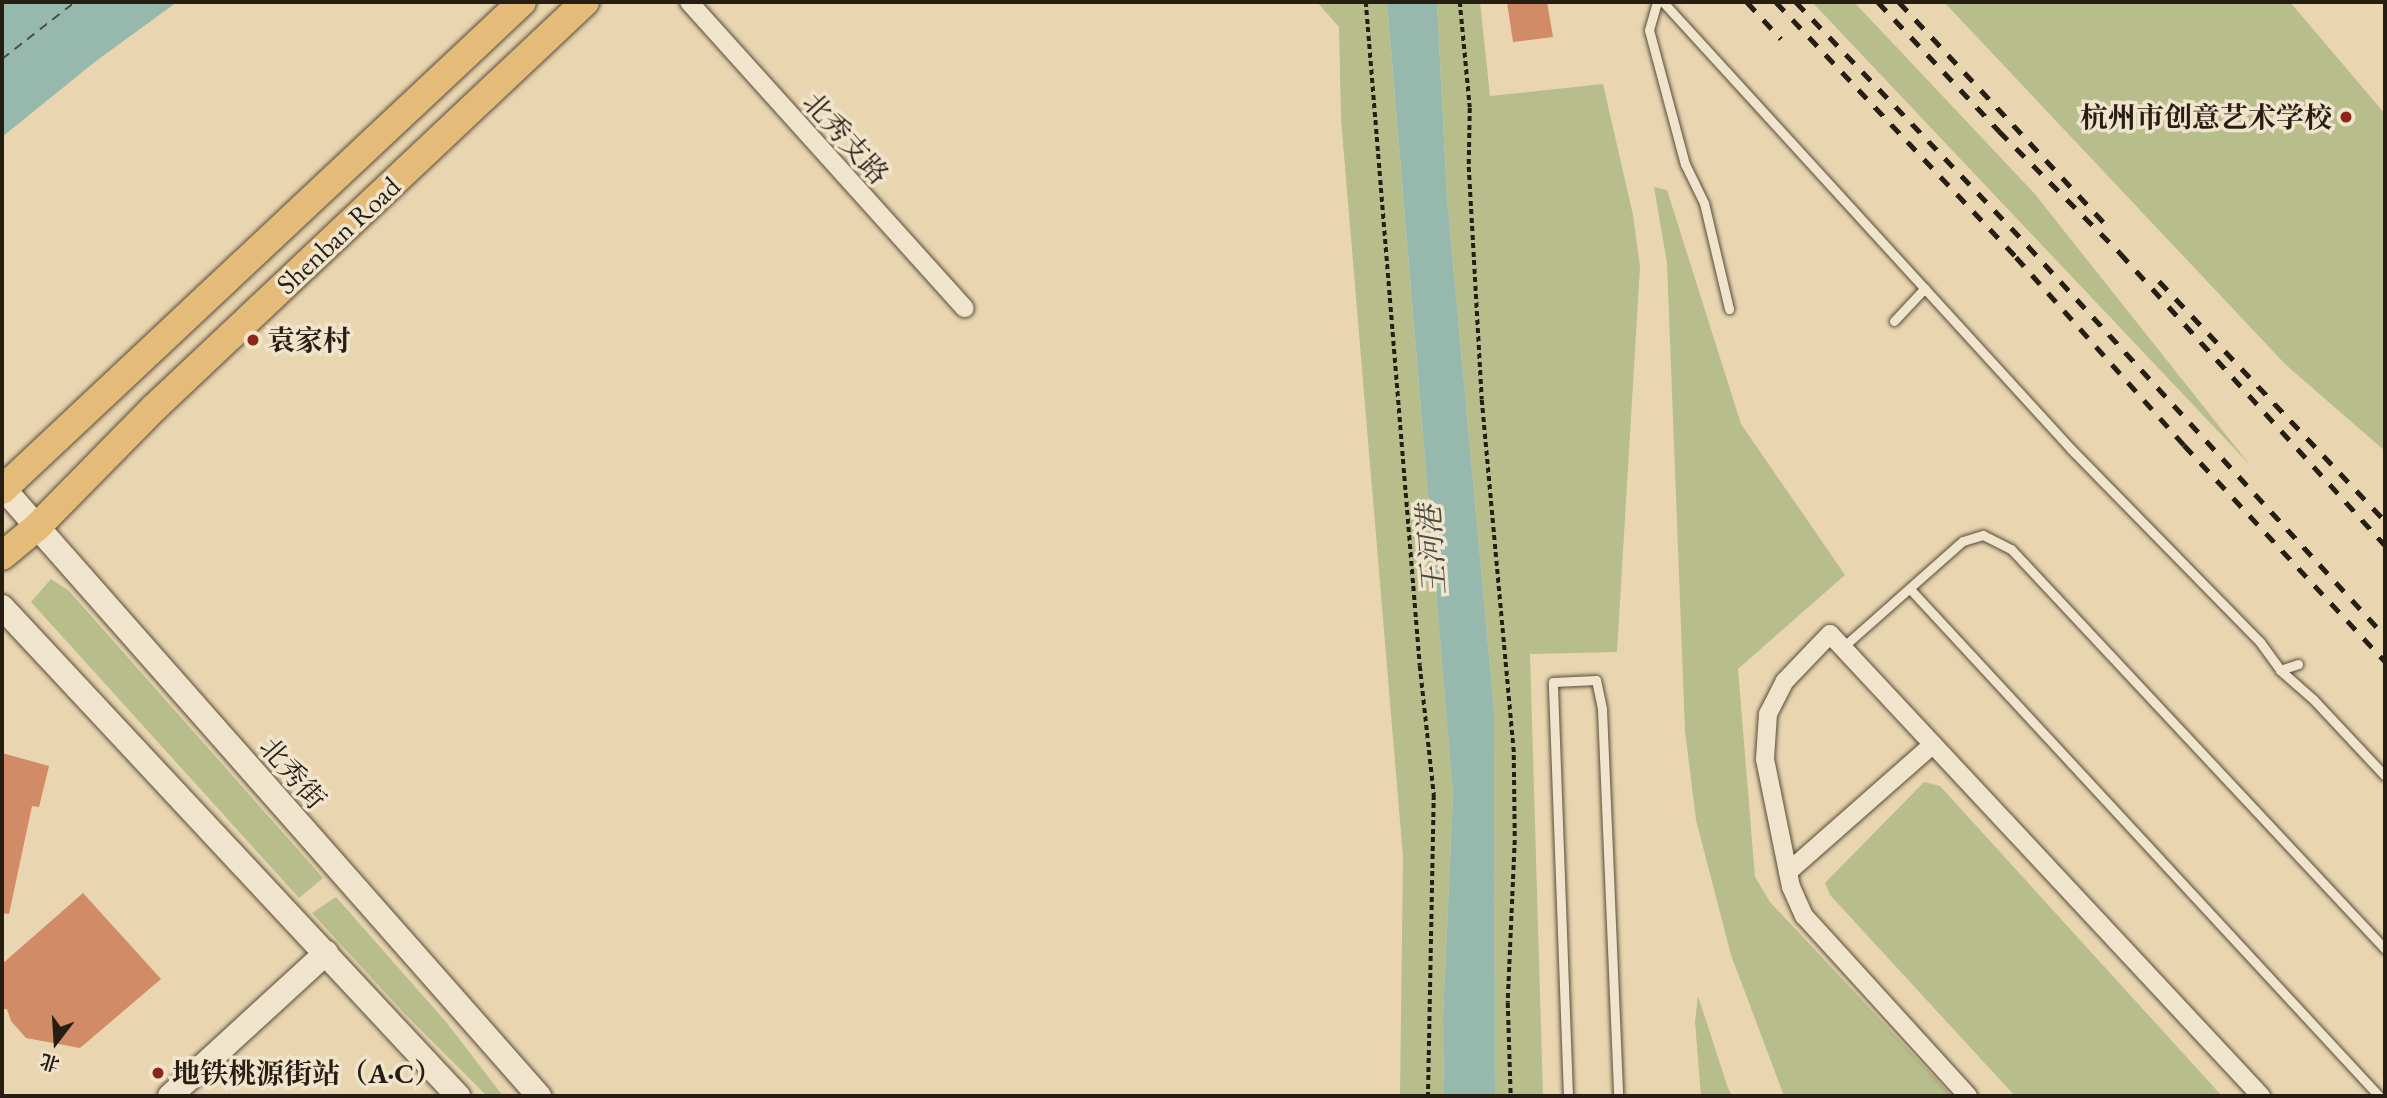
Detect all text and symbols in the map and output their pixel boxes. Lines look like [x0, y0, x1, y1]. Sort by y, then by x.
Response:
street label: 北秀支路 [796, 85, 896, 191]
place label: 杭州市创意艺术学校 [2080, 100, 2332, 134]
marker: 杭州市创意艺术学校 [2338, 109, 2354, 125]
street label: Shenban Road [269, 169, 407, 301]
place label: 袁家村 [267, 323, 351, 357]
marker: 袁家村 [245, 332, 261, 348]
water label: 王河港 [1411, 504, 1453, 596]
street label: 北秀街 [253, 730, 333, 816]
north arrow [21, 1007, 91, 1077]
text: 北 [37, 1048, 62, 1077]
place label: 地铁桃源街站（A·C） [172, 1056, 442, 1090]
marker: 地铁桃源街站（A·C） [150, 1065, 166, 1081]

